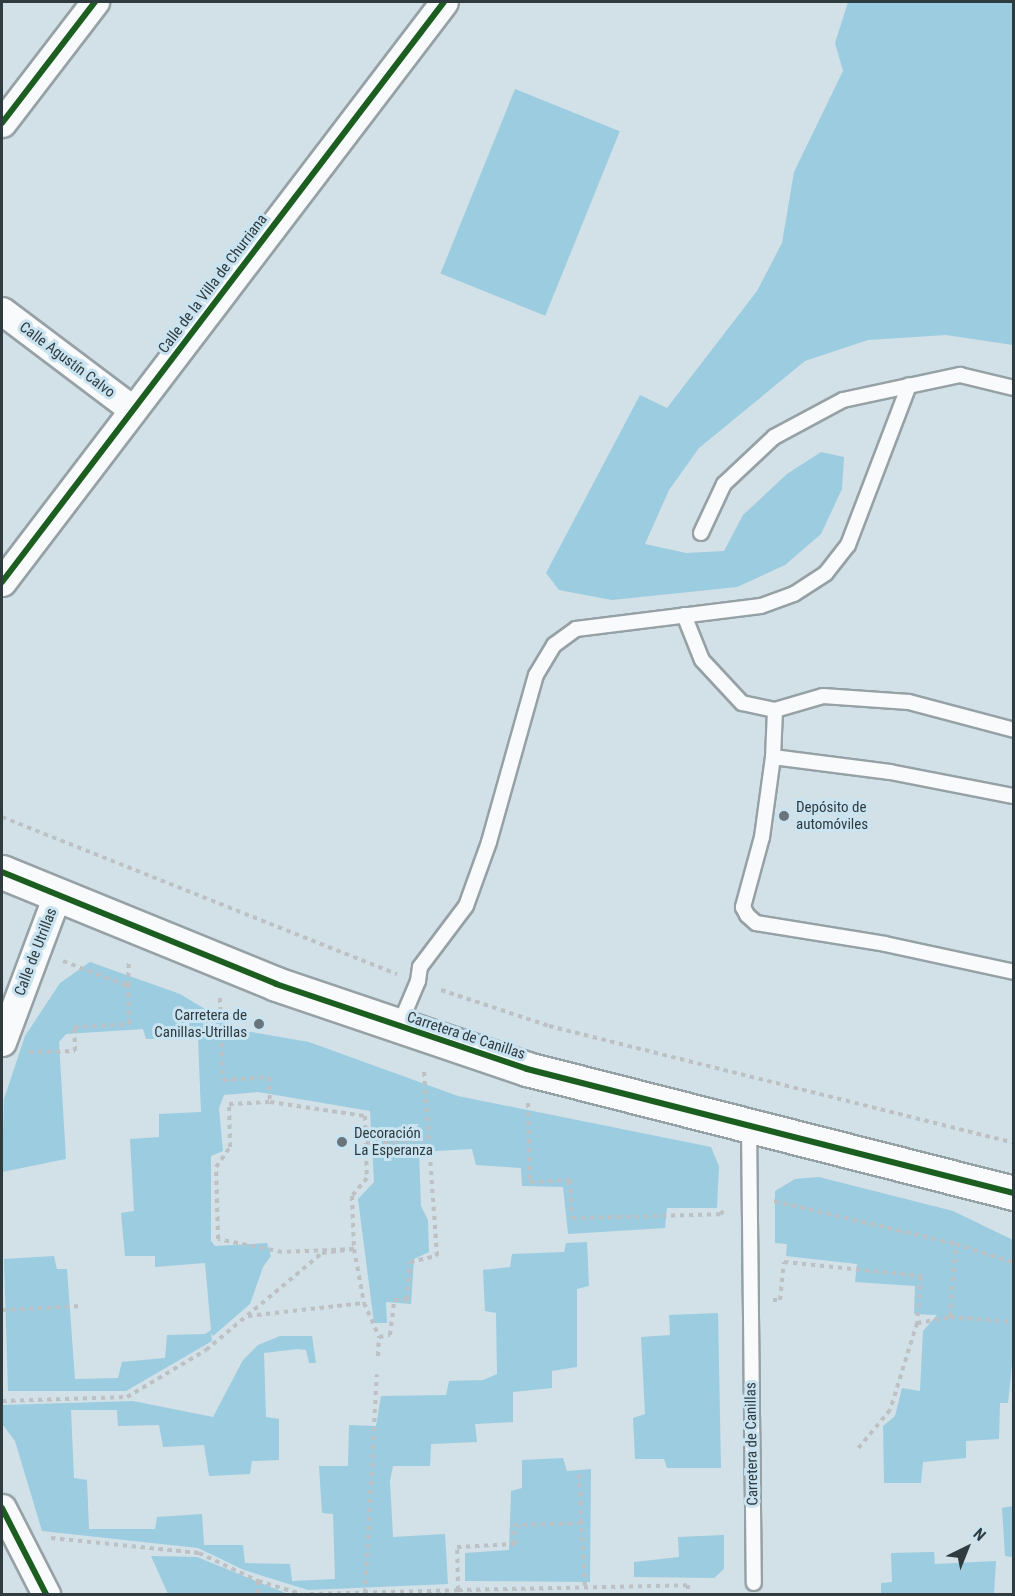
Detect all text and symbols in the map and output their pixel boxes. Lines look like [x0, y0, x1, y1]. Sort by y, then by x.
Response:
street label: Calle de la Villa de Churriana [155, 211, 271, 357]
street label: Calle Agustín Calvo [16, 318, 118, 402]
place label: Depósito de automóviles [796, 798, 868, 833]
marker: Depósito de automóviles [777, 809, 791, 823]
street label: Calle de Utrillas [11, 905, 61, 999]
place label: Carretera de Canillas-Utrillas [154, 1006, 247, 1041]
street label: Carretera de Canillas [405, 1008, 527, 1064]
marker: Carretera de Canillas-Utrillas [252, 1017, 266, 1031]
place label: Decoración La Esperanza [354, 1124, 433, 1159]
marker: Decoración La Esperanza [335, 1135, 349, 1149]
street label: Carretera de Canillas [742, 1382, 762, 1506]
north arrow [937, 1518, 997, 1578]
text: N [970, 1524, 990, 1545]

